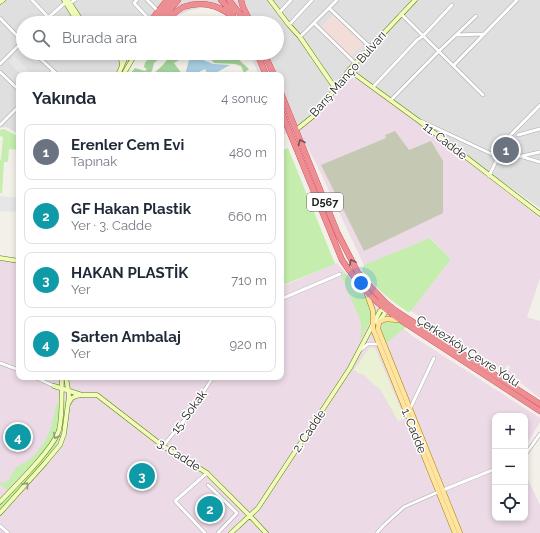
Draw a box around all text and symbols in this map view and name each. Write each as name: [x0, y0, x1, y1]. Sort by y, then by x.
search box: [16, 16, 284, 60]
icon: search: [30, 27, 52, 49]
street label: Barış Manço Bulvarı: [307, 28, 389, 120]
text: Burada ara: [62, 29, 137, 47]
text: Yakında: [32, 88, 96, 108]
text: 4 sonuç: [221, 91, 268, 106]
street label: 11. Cadde: [420, 119, 470, 163]
pin: 1: [493, 135, 519, 165]
text: Erenler Cem Evi: [71, 136, 184, 154]
one-way arrow: [298, 139, 306, 147]
text: 1: [43, 145, 49, 160]
text: 480 m: [229, 145, 267, 160]
text: Tapınak: [71, 154, 117, 169]
road number: D567: [307, 193, 343, 211]
text: GF Hakan Plastik: [71, 200, 191, 218]
text: 2: [42, 209, 50, 224]
text: 660 m: [228, 209, 267, 224]
text: Yer · 3. Cadde: [71, 218, 152, 233]
one-way arrow: [350, 259, 357, 266]
text: HAKAN PLASTİK: [71, 264, 188, 282]
text: 3: [42, 273, 50, 288]
text: 710 m: [231, 273, 267, 288]
your location: [351, 273, 371, 293]
text: Yer: [71, 282, 90, 297]
street label: Çerkezköy Çevre Yolu: [414, 312, 522, 390]
text: Sarten Ambalaj: [71, 328, 181, 346]
text: 4: [42, 337, 50, 352]
text: 920 m: [229, 337, 267, 352]
text: Yer: [71, 346, 90, 361]
street label: 15. Sokak: [168, 387, 210, 437]
street label: 1. Cadde: [399, 406, 429, 456]
street label: 2. Cadde: [290, 407, 328, 455]
map controls: [492, 413, 528, 521]
button: +: [492, 413, 528, 449]
pin: 4: [5, 422, 31, 452]
one-way arrow: [53, 432, 61, 440]
street label: 3. Cadde: [155, 436, 203, 474]
button: −: [492, 449, 528, 485]
pin: 3: [129, 461, 155, 491]
one-way arrow: [22, 482, 29, 489]
button: locate: [492, 485, 528, 521]
pin: 2: [197, 494, 223, 524]

